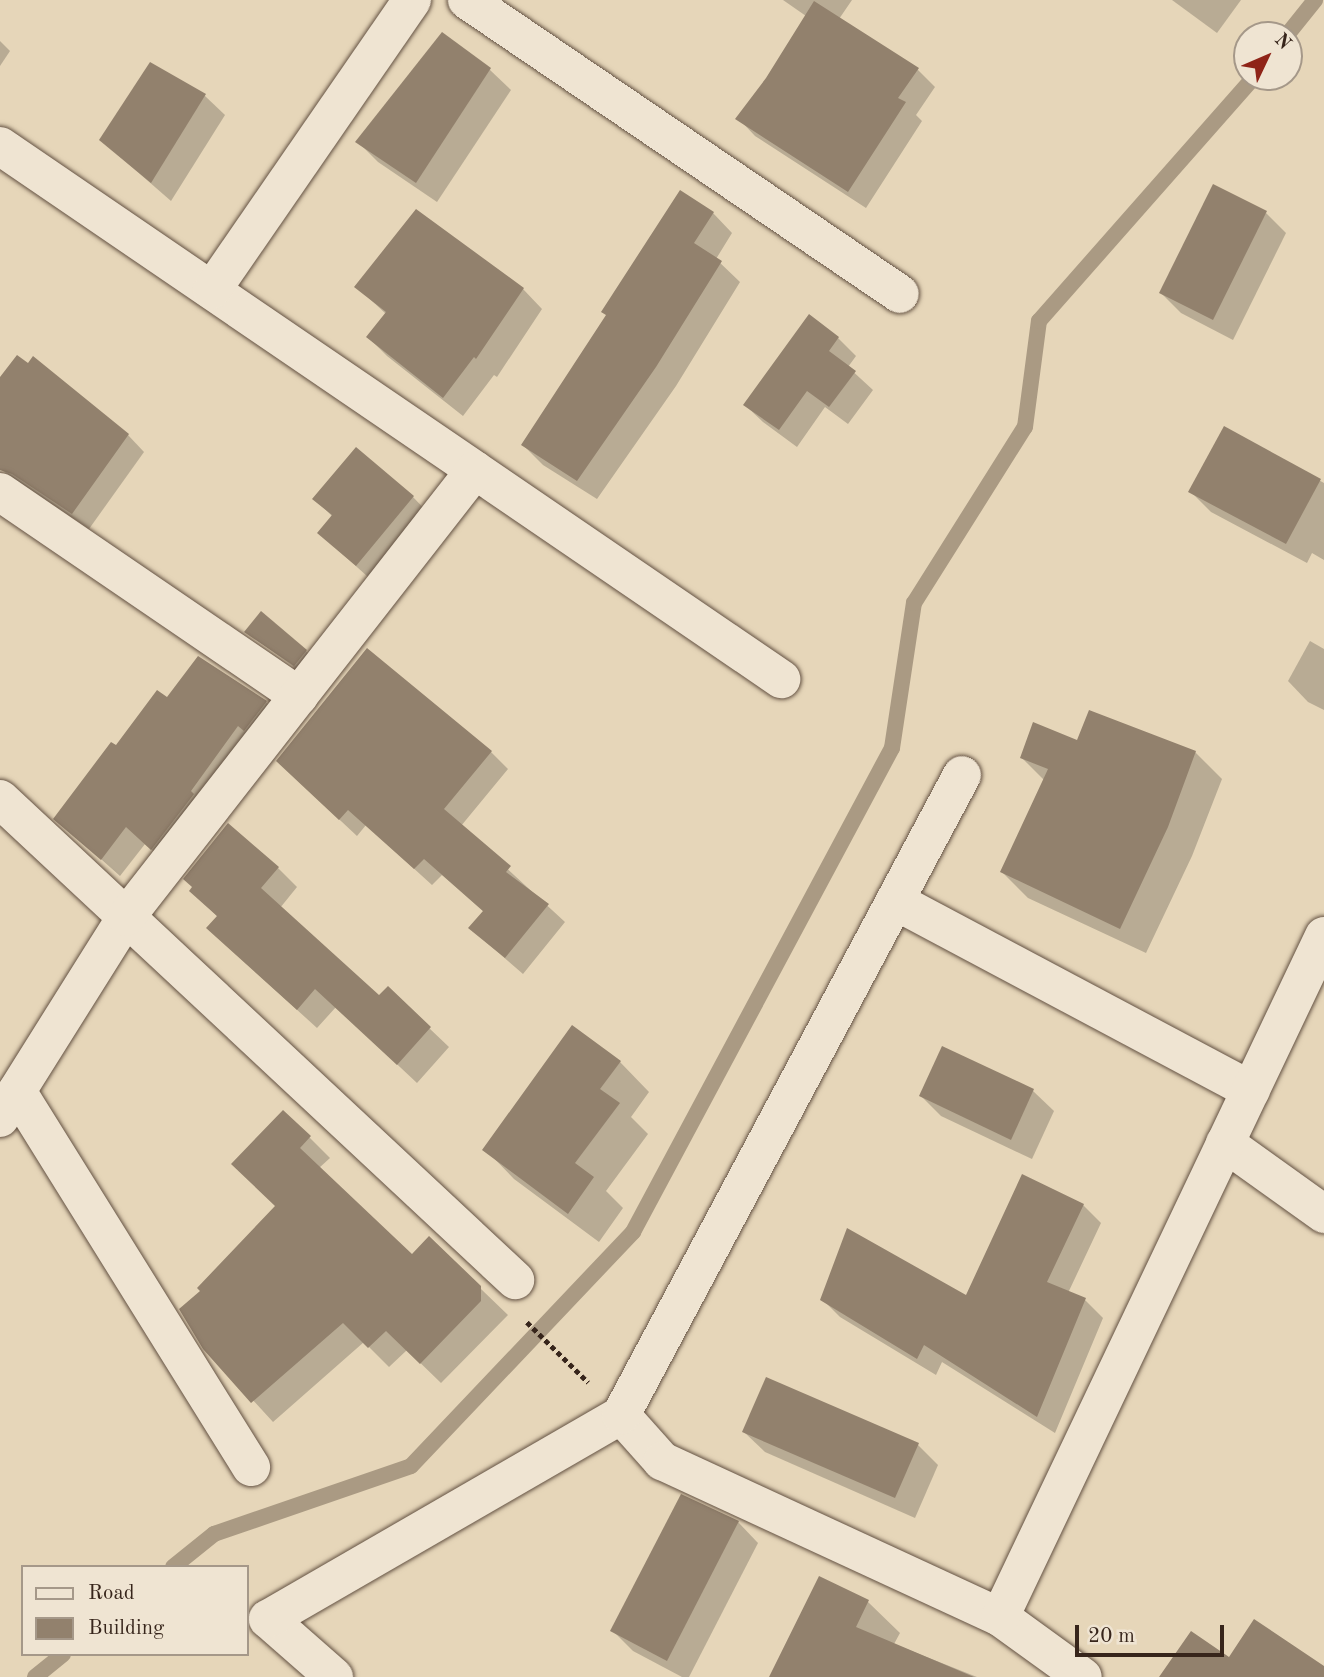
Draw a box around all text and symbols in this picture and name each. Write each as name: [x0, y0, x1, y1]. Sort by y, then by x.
north arrow: [1233, 21, 1303, 91]
text: N: [1270, 31, 1294, 54]
legend: [21, 1565, 248, 1656]
text: Road: [88, 1583, 135, 1604]
scale bar: [1079, 1610, 1228, 1654]
text: Building: [88, 1618, 164, 1639]
text: 20 m: [1088, 1626, 1135, 1647]

